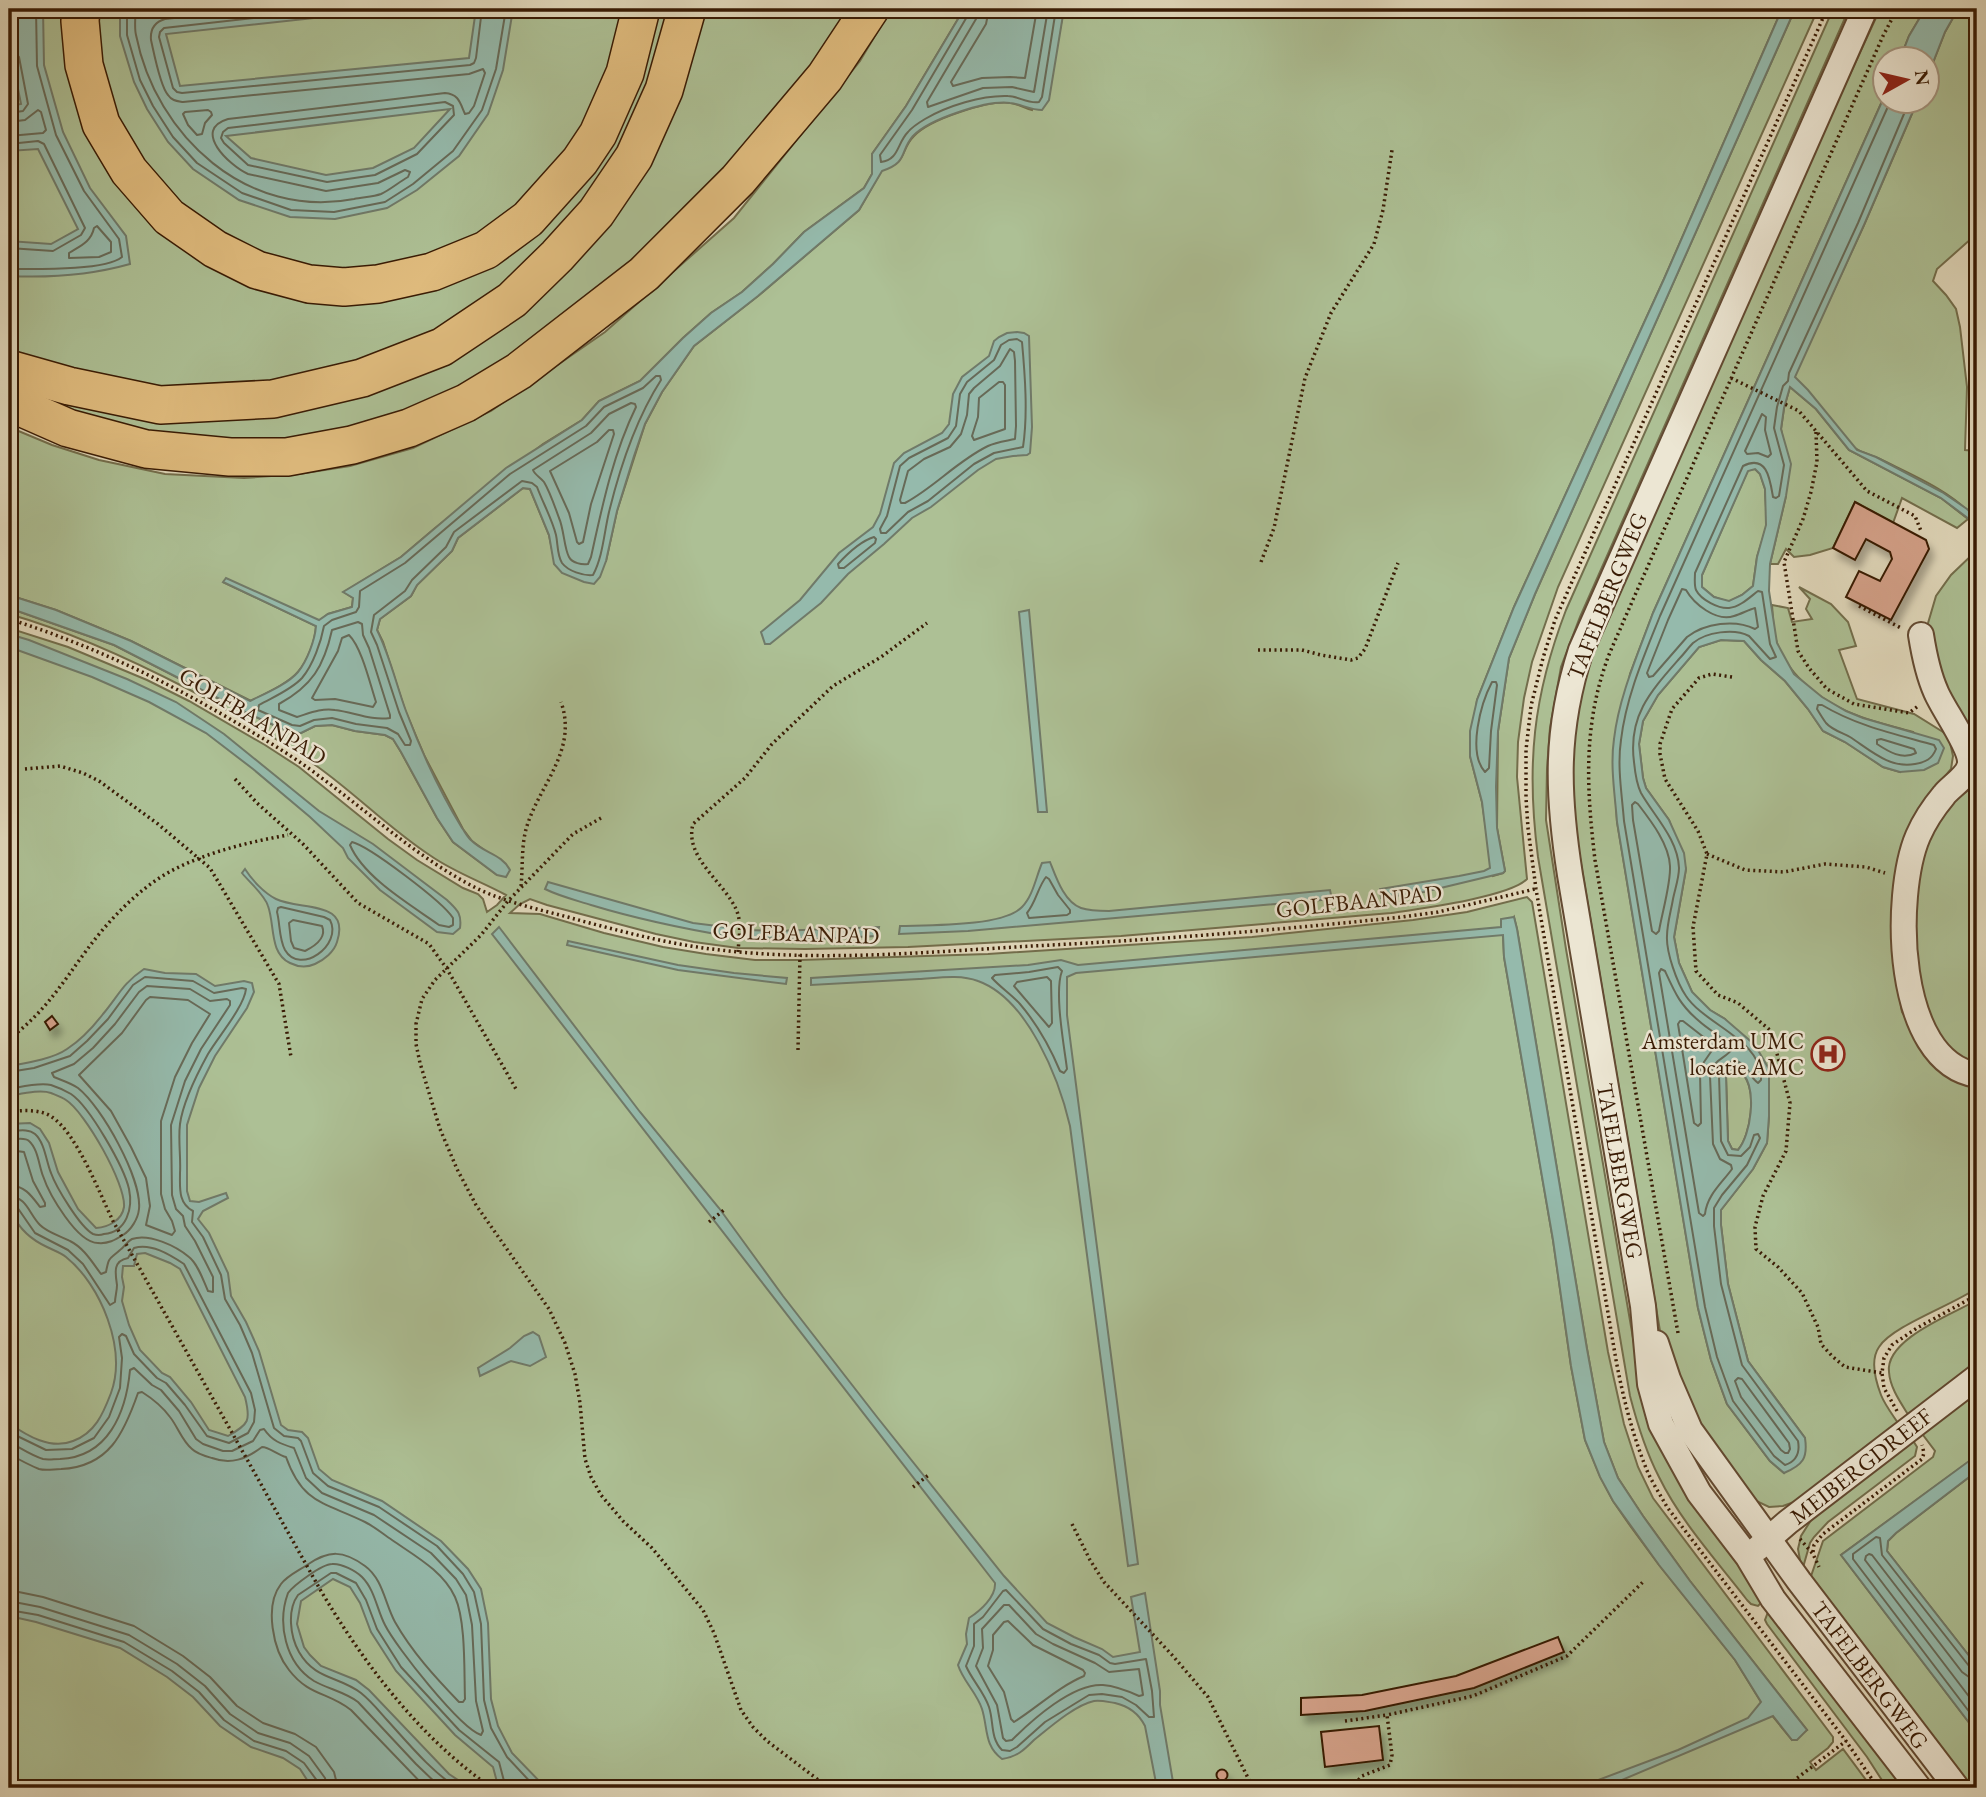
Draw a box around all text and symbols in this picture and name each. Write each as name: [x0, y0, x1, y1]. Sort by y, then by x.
north arrow: [1870, 46, 1940, 116]
text: N: [1909, 68, 1936, 88]
street label: TAFELBERGWEG: [1560, 508, 1654, 684]
street label: GOLFBAANPAD: [174, 660, 332, 772]
street label: GOLFBAANPAD: [1274, 877, 1444, 925]
street label: GOLFBAANPAD: [712, 915, 880, 951]
place label: Amsterdam UMC locatie AMC: [1641, 1026, 1804, 1082]
hospital icon: Amsterdam UMC locatie AMC: [1809, 1035, 1847, 1073]
street label: TAFELBERGWEG: [1590, 1081, 1650, 1261]
street label: MEIBERGDREEF: [1784, 1401, 1938, 1531]
street label: TAFELBERGWEG: [1804, 1595, 1936, 1755]

